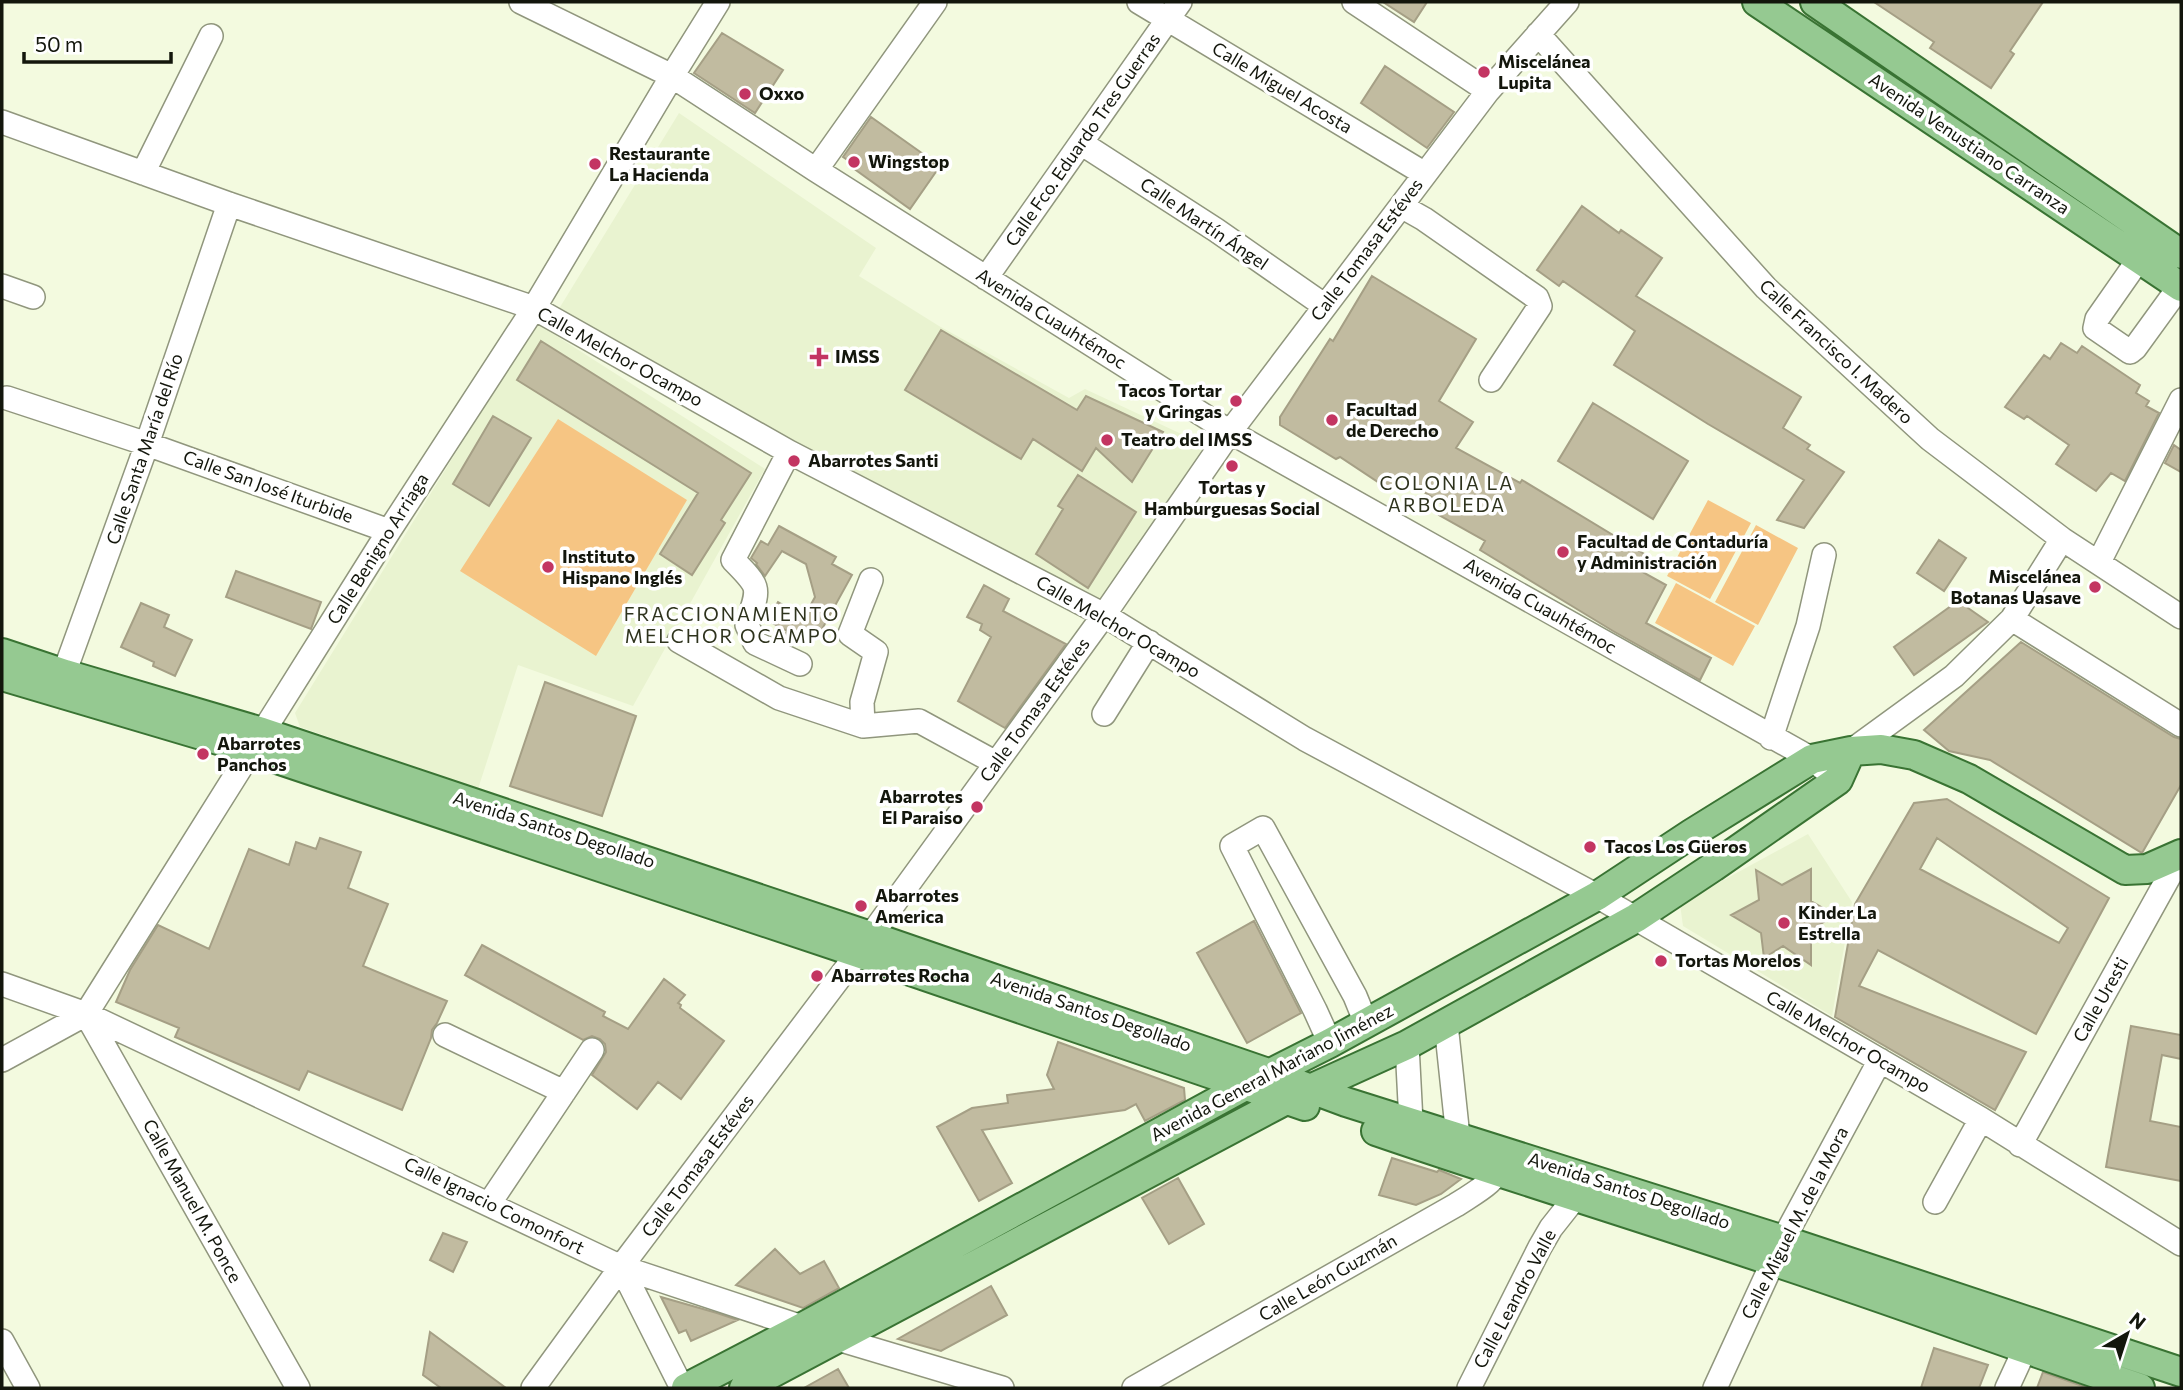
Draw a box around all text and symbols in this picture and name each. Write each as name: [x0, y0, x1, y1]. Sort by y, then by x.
scale bar: [24, 21, 172, 65]
street label: Calle Fco. Eduardo Tres Guerras: [1000, 29, 1164, 250]
text: 50 m: [35, 31, 83, 56]
street label: Calle Miguel Acosta: [1209, 37, 1357, 138]
place label: Miscelánea Lupita: [1498, 50, 1591, 93]
marker: Miscelánea Lupita: [1476, 64, 1492, 80]
street label: Avenida Venustiano Carranza: [1865, 68, 2074, 219]
place label: Oxxo: [759, 82, 804, 104]
marker: Oxxo: [737, 86, 753, 102]
place label: Restaurante La Hacienda: [609, 142, 710, 185]
place label: Wingstop: [868, 150, 950, 172]
marker: Wingstop: [846, 154, 862, 170]
marker: Restaurante La Hacienda: [587, 156, 603, 172]
street label: Calle Martín Ángel: [1136, 172, 1273, 274]
street label: Calle Tomasa Estéves: [1305, 174, 1427, 325]
street label: Avenida Cuauhtémoc: [973, 263, 1131, 373]
street label: Calle Francisco I. Madero: [1755, 274, 1918, 428]
street label: Calle Melchor Ocampo: [534, 301, 707, 411]
place label: IMSS: [835, 345, 880, 367]
marker: IMSS: [809, 347, 829, 367]
street label: Calle Santa María del Río: [101, 350, 187, 547]
place label: Tacos Tortar y Gringas: [1118, 379, 1223, 422]
marker: Tacos Tortar y Gringas: [1228, 393, 1244, 409]
place label: Facultad de Derecho: [1346, 398, 1439, 441]
marker: Facultad de Derecho: [1324, 412, 1340, 428]
place label: Teatro del IMSS: [1121, 428, 1252, 450]
marker: Teatro del IMSS: [1099, 432, 1115, 448]
street label: Calle San José Iturbide: [180, 445, 356, 527]
place label: Abarrotes Santi: [808, 449, 939, 471]
marker: Abarrotes Santi: [786, 453, 802, 469]
marker: Tortas y Hamburguesas Social: [1224, 458, 1240, 474]
street label: Calle Benigno Arriaga: [322, 469, 433, 628]
district label: COLONIA LA ARBOLEDA: [1380, 471, 1514, 516]
place label: Tortas y Hamburguesas Social: [1144, 476, 1320, 519]
place label: Facultad de Contaduría y Administración: [1577, 530, 1768, 573]
marker: Facultad de Contaduría y Administración: [1555, 544, 1571, 560]
place label: Instituto Hispano Inglés: [562, 545, 682, 588]
street label: Avenida Cuauhtémoc: [1460, 552, 1621, 658]
marker: Instituto Hispano Inglés: [540, 559, 556, 575]
place label: Miscelánea Botanas Uasave: [1950, 565, 2081, 608]
street label: Calle Melchor Ocampo: [1033, 570, 1204, 682]
marker: Miscelánea Botanas Uasave: [2087, 579, 2103, 595]
district label: FRACCIONAMIENTO MELCHOR OCAMPO: [624, 602, 840, 647]
street label: Calle Tomasa Estéves: [975, 633, 1094, 786]
place label: Abarrotes Panchos: [217, 732, 301, 775]
marker: Abarrotes Panchos: [195, 746, 211, 762]
place label: Abarrotes El Paraiso: [879, 785, 963, 828]
street label: Avenida Santos Degollado: [451, 786, 658, 872]
marker: Abarrotes El Paraiso: [969, 799, 985, 815]
place label: Tacos Los Güeros: [1604, 835, 1747, 857]
marker: Tacos Los Güeros: [1582, 839, 1598, 855]
place label: Abarrotes America: [875, 884, 959, 927]
marker: Abarrotes America: [853, 898, 869, 914]
place label: Kinder La Estrella: [1798, 901, 1877, 944]
marker: Kinder La Estrella: [1776, 915, 1792, 931]
place label: Tortas Morelos: [1675, 949, 1801, 971]
marker: Tortas Morelos: [1653, 953, 1669, 969]
street label: Calle Uresti: [2068, 953, 2132, 1046]
place label: Abarrotes Rocha: [831, 964, 969, 986]
street label: Avenida Santos Degollado: [988, 966, 1195, 1056]
marker: Abarrotes Rocha: [809, 968, 825, 984]
street label: Calle Melchor Ocampo: [1763, 985, 1934, 1097]
street label: Avenida General Mariano Jiménez: [1147, 999, 1397, 1146]
street label: Calle Tomasa Estéves: [636, 1090, 758, 1241]
street label: Calle Manuel M. Ponce: [139, 1115, 247, 1286]
street label: Calle Miguel M. de la Mora: [1736, 1123, 1852, 1322]
street label: Avenida Santos Degollado: [1526, 1147, 1733, 1233]
street label: Calle Ignacio Comonfort: [401, 1152, 588, 1258]
street label: Calle Leandro Valle: [1468, 1225, 1560, 1372]
street label: Calle León Guzmán: [1255, 1229, 1400, 1326]
north arrow: [2092, 1299, 2162, 1369]
text: N: [2125, 1307, 2151, 1334]

